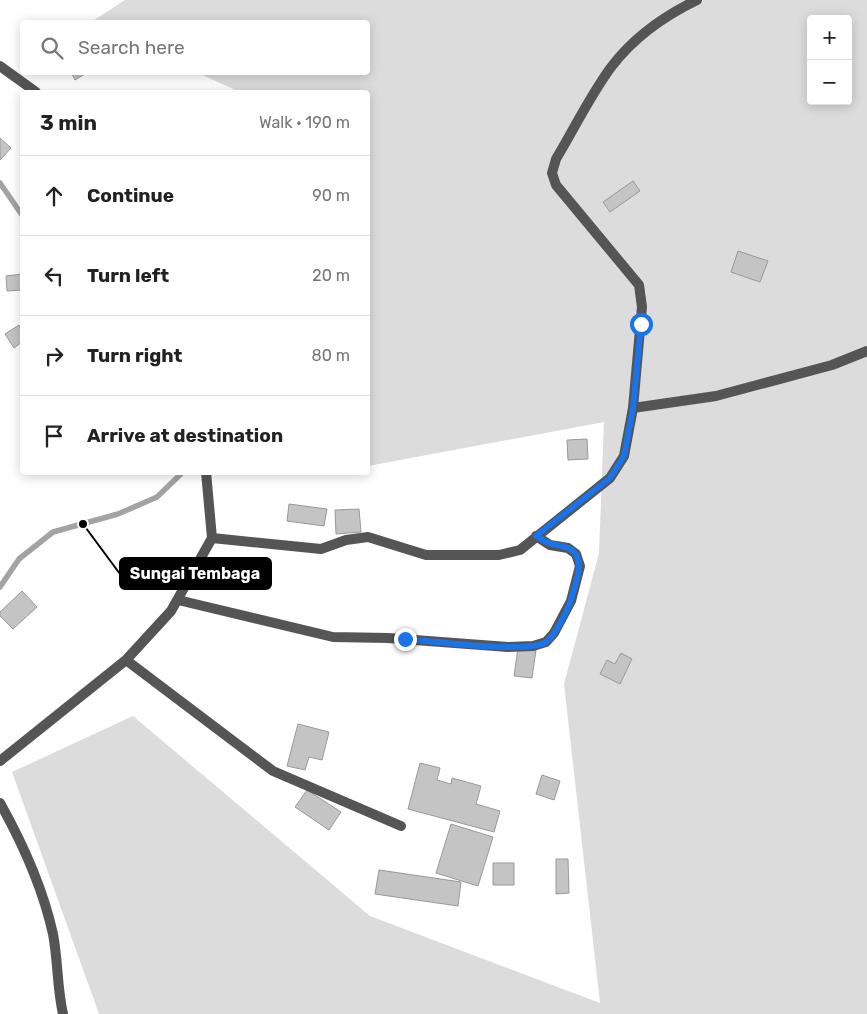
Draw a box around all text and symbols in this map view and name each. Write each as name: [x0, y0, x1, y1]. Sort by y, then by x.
map controls: [807, 15, 852, 105]
button: +: [807, 15, 852, 60]
search box: [20, 20, 370, 75]
icon: search: [38, 34, 66, 62]
text: Search here: [78, 36, 185, 59]
button: −: [807, 60, 852, 105]
text: 3 min: [40, 110, 97, 135]
text: Walk · 190 m: [259, 113, 350, 132]
icon: ahead: [40, 182, 68, 210]
text: Continue: [87, 184, 174, 207]
text: 90 m: [312, 186, 350, 205]
icon: left: [40, 262, 68, 290]
text: Turn left: [87, 264, 169, 287]
text: 20 m: [312, 266, 350, 285]
route start: [630, 313, 653, 336]
icon: right: [40, 342, 68, 370]
text: Turn right: [87, 344, 182, 367]
text: 80 m: [312, 346, 350, 365]
icon: arrive: [40, 422, 68, 450]
text: Arrive at destination: [87, 424, 283, 447]
callout: Sungai Tembaga: [120, 558, 271, 589]
text: Sungai Tembaga: [130, 564, 260, 583]
route end: [394, 628, 417, 651]

